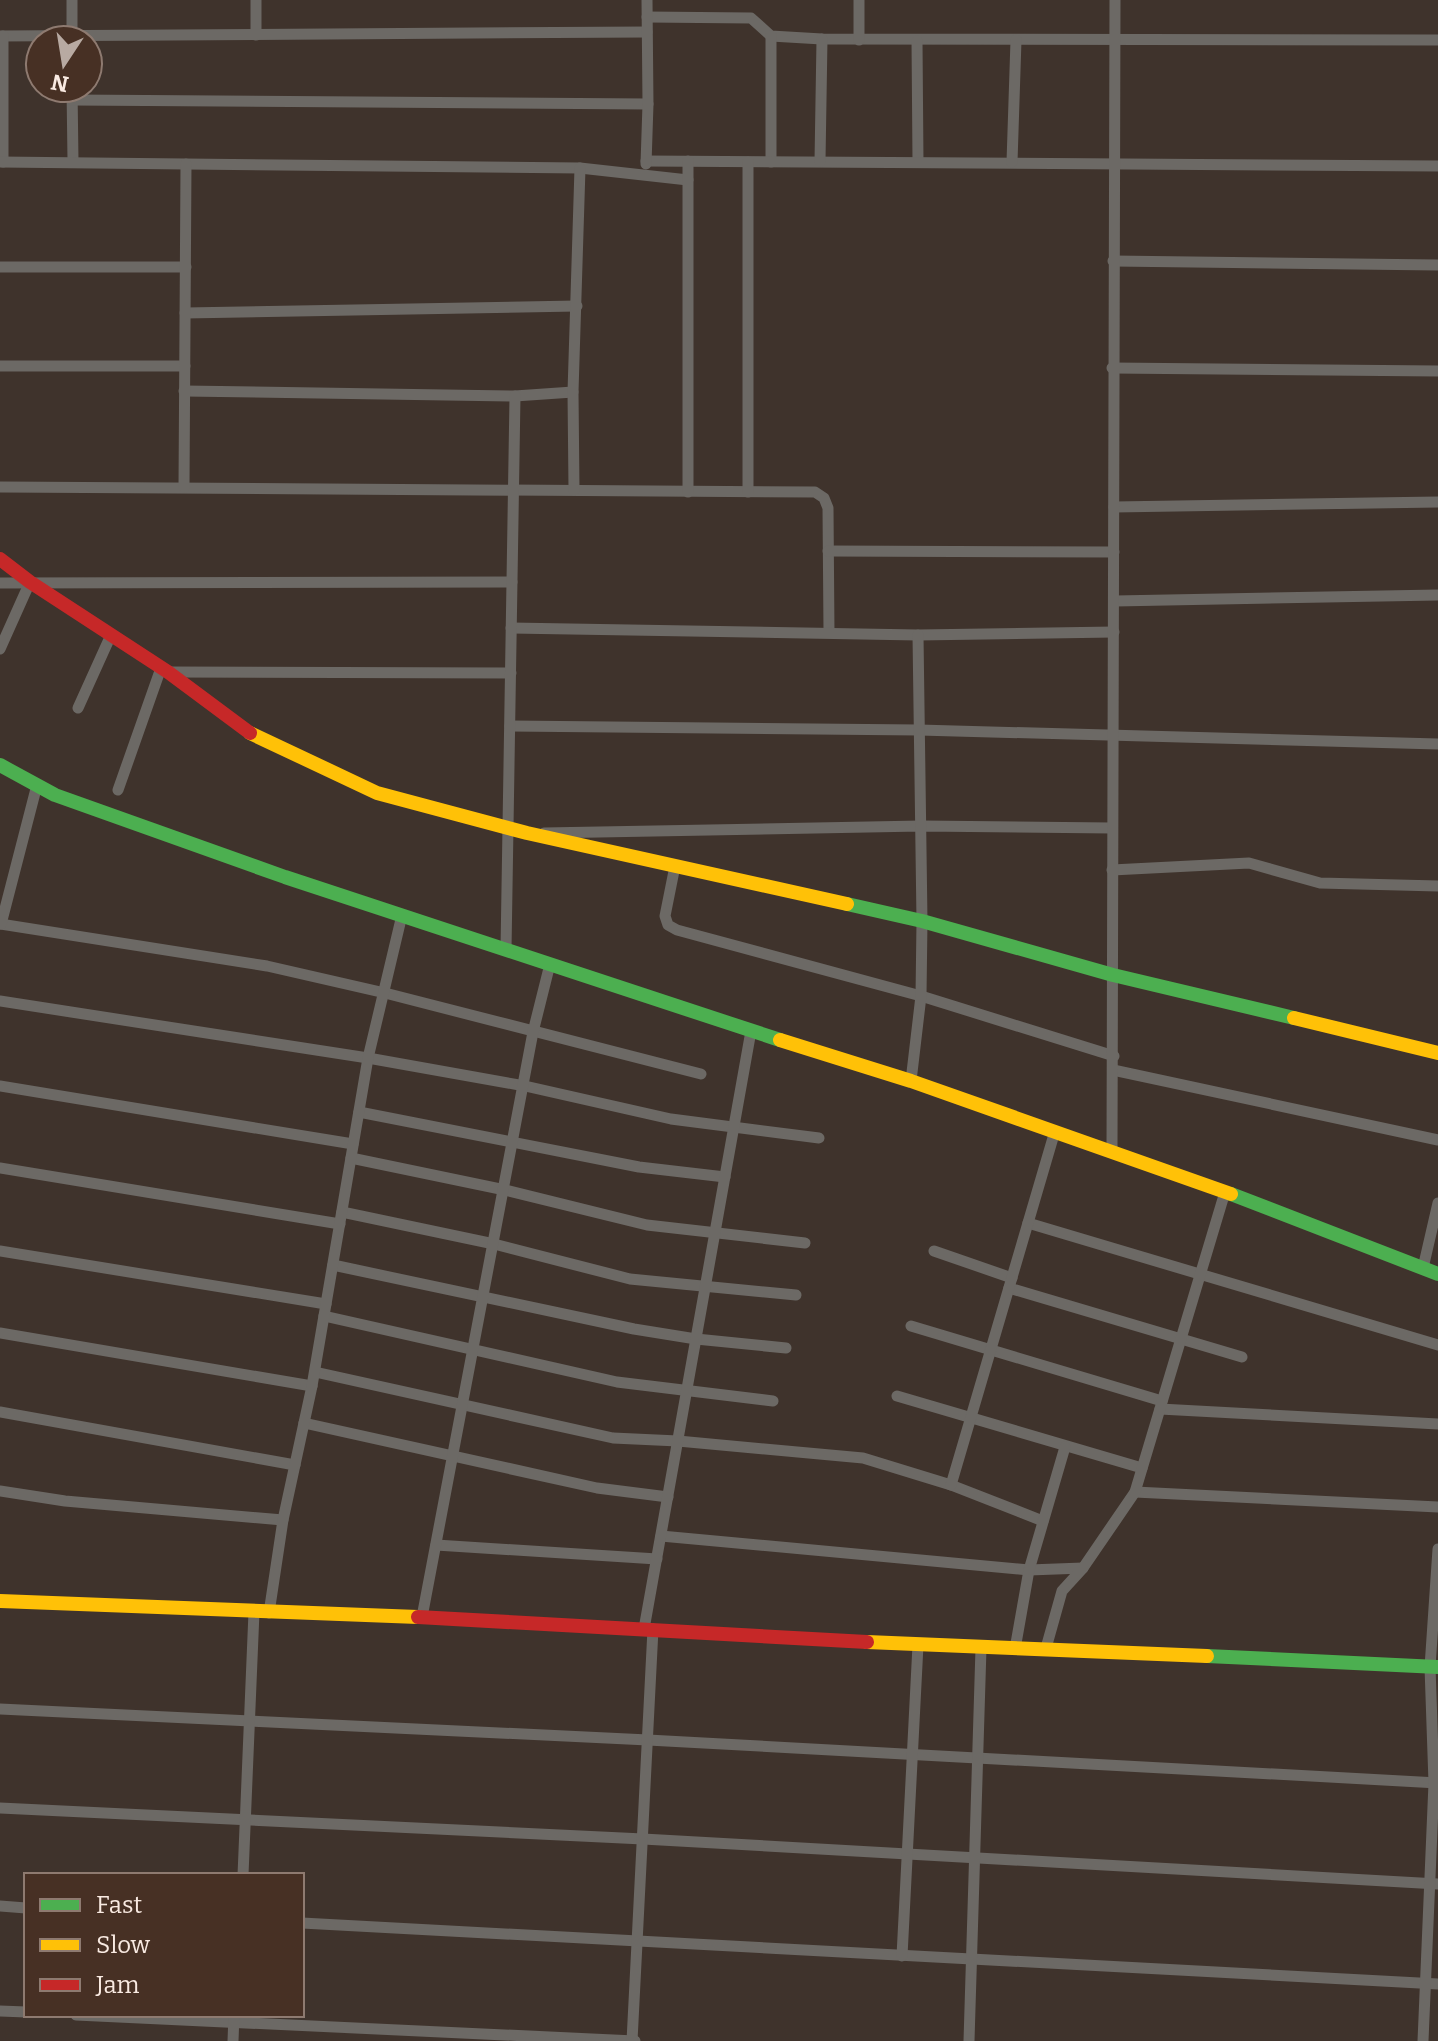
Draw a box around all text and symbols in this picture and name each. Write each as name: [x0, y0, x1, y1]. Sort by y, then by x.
north arrow: [24, 24, 104, 104]
text: N: [49, 68, 71, 98]
legend: [24, 1873, 304, 2017]
text: Fast: [96, 1891, 142, 1919]
text: Slow: [96, 1931, 151, 1959]
text: Jam: [95, 1971, 140, 1999]

